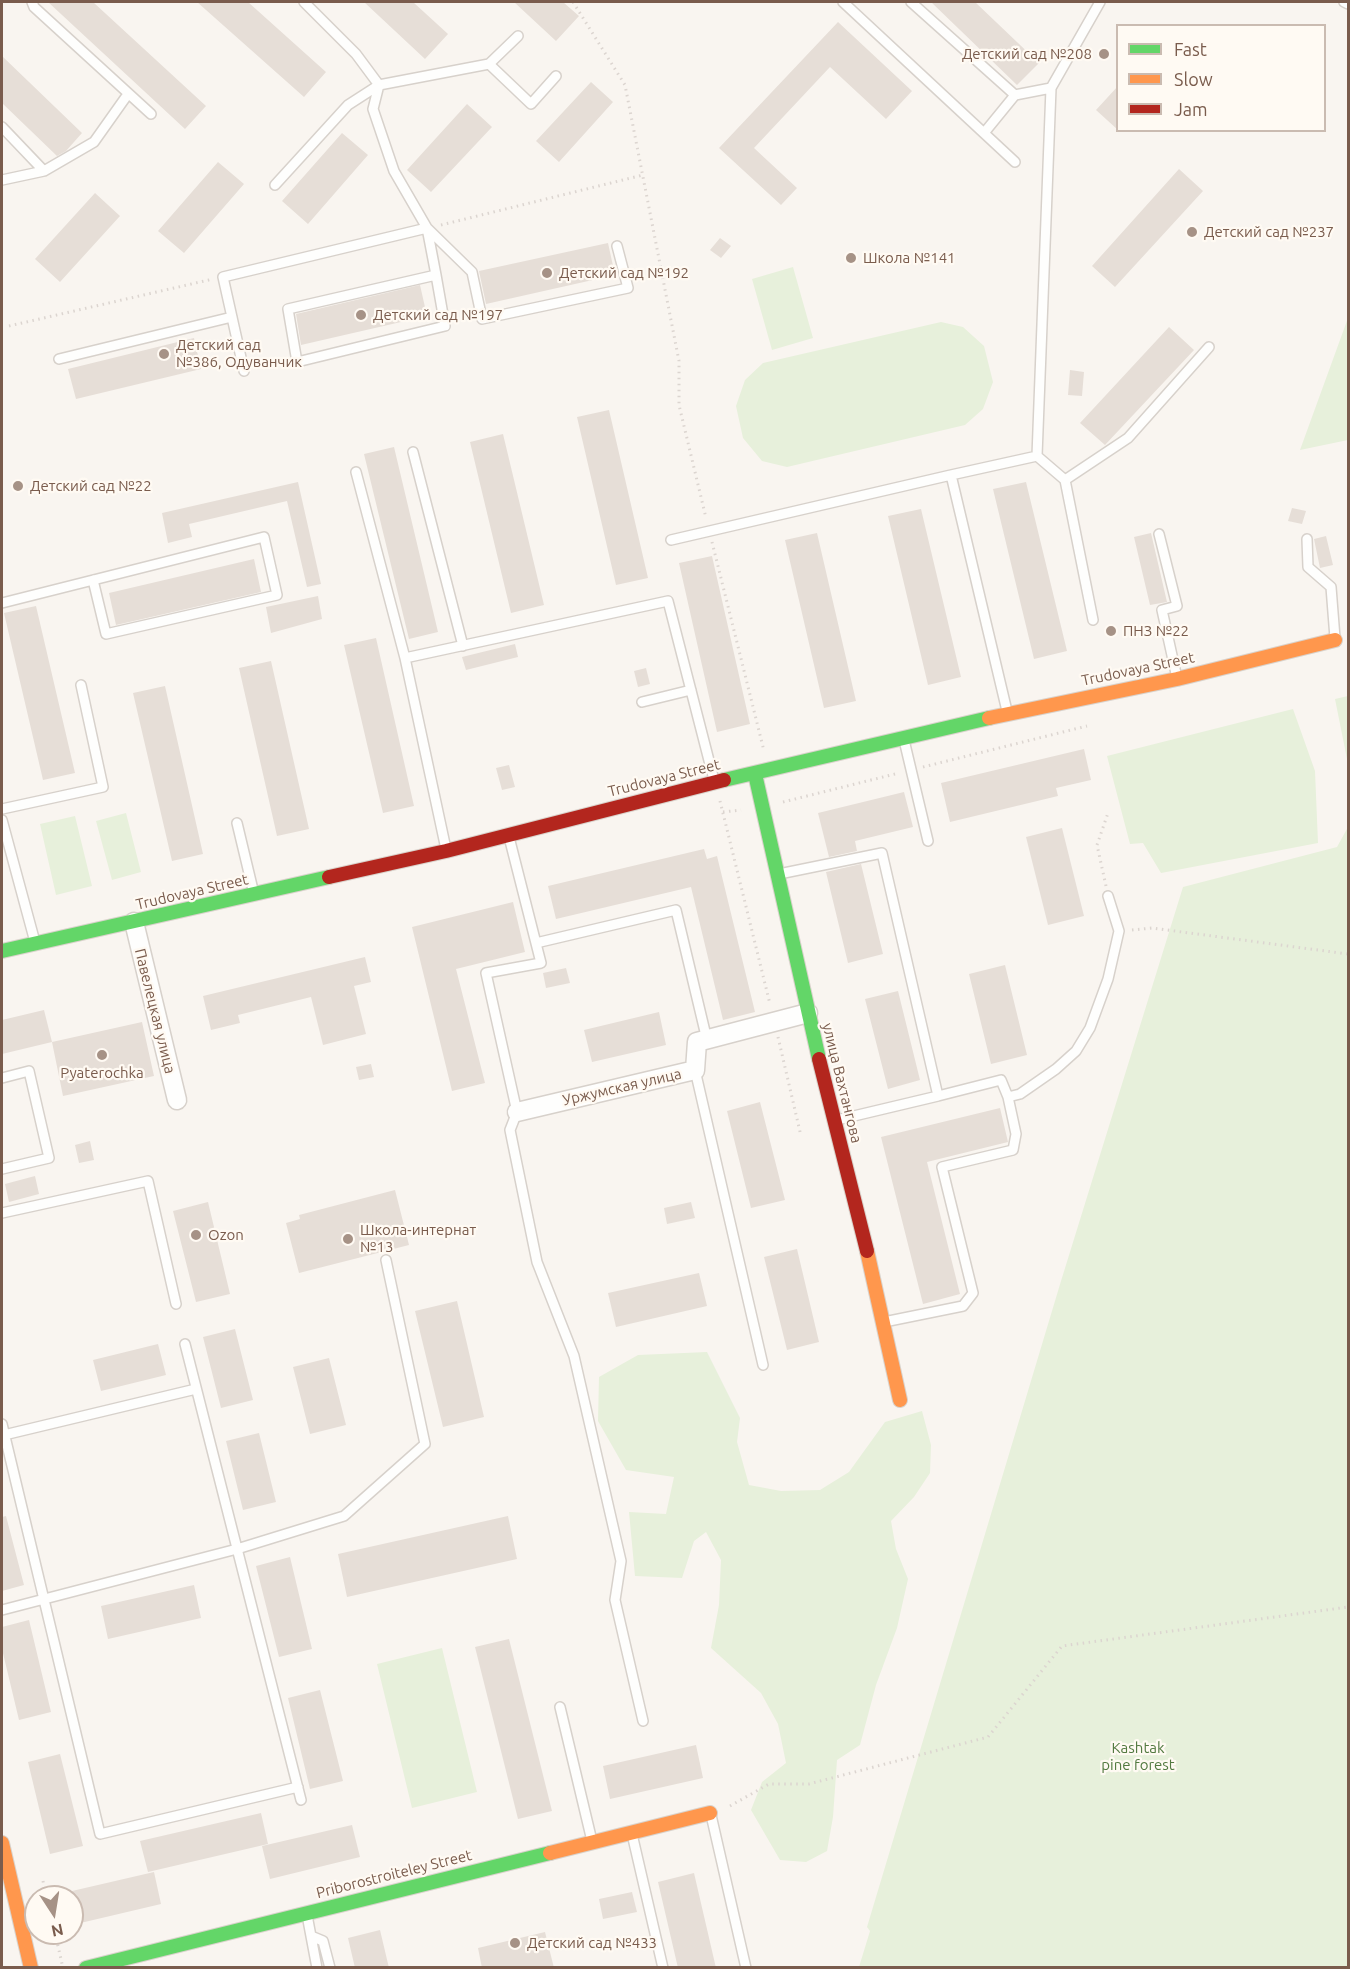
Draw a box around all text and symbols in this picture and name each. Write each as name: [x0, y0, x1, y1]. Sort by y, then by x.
legend: [1116, 24, 1326, 132]
text: Fast: [1174, 39, 1207, 59]
place label: Детский сад №208: [962, 45, 1092, 63]
marker: Детский сад №208: [1097, 47, 1111, 61]
text: Slow: [1174, 69, 1213, 89]
text: Jam: [1174, 99, 1208, 119]
place label: Детский сад №237: [1204, 223, 1334, 241]
marker: Детский сад №237: [1185, 225, 1199, 239]
place label: Школа №141: [863, 249, 956, 267]
marker: Школа №141: [844, 251, 858, 265]
place label: Детский сад №192: [559, 264, 689, 282]
marker: Детский сад №192: [540, 266, 554, 280]
place label: Детский сад №197: [373, 306, 503, 324]
marker: Детский сад №197: [354, 308, 368, 322]
place label: Детский сад №386, Одуванчик: [176, 336, 302, 371]
marker: Детский сад №386, Одуванчик: [157, 347, 171, 361]
place label: Детский сад №22: [30, 477, 152, 495]
marker: Детский сад №22: [11, 479, 25, 493]
place label: ПНЗ №22: [1123, 622, 1189, 640]
marker: ПНЗ №22: [1104, 624, 1118, 638]
street label: Trudovaya Street: [1080, 648, 1196, 690]
street label: Trudovaya Street: [606, 755, 722, 801]
street label: Trudovaya Street: [134, 870, 250, 914]
street label: Павелецкая улица: [131, 947, 179, 1075]
street label: улица Вахтангова: [818, 1021, 866, 1145]
marker: Pyaterochka: [95, 1048, 109, 1062]
place label: Pyaterochka: [60, 1064, 144, 1082]
street label: Уржумская улица: [561, 1065, 683, 1109]
place label: Школа-интернат №13: [360, 1221, 476, 1256]
place label: Ozon: [208, 1226, 244, 1244]
marker: Ozon: [189, 1228, 203, 1242]
marker: Школа-интернат №13: [341, 1232, 355, 1246]
park label: Kashtak pine forest: [1101, 1739, 1175, 1774]
street label: Priborostroiteley Street: [314, 1846, 474, 1902]
north arrow: [24, 1885, 84, 1945]
text: N: [50, 1921, 65, 1941]
place label: Детский сад №433: [527, 1934, 657, 1952]
marker: Детский сад №433: [508, 1936, 522, 1950]

